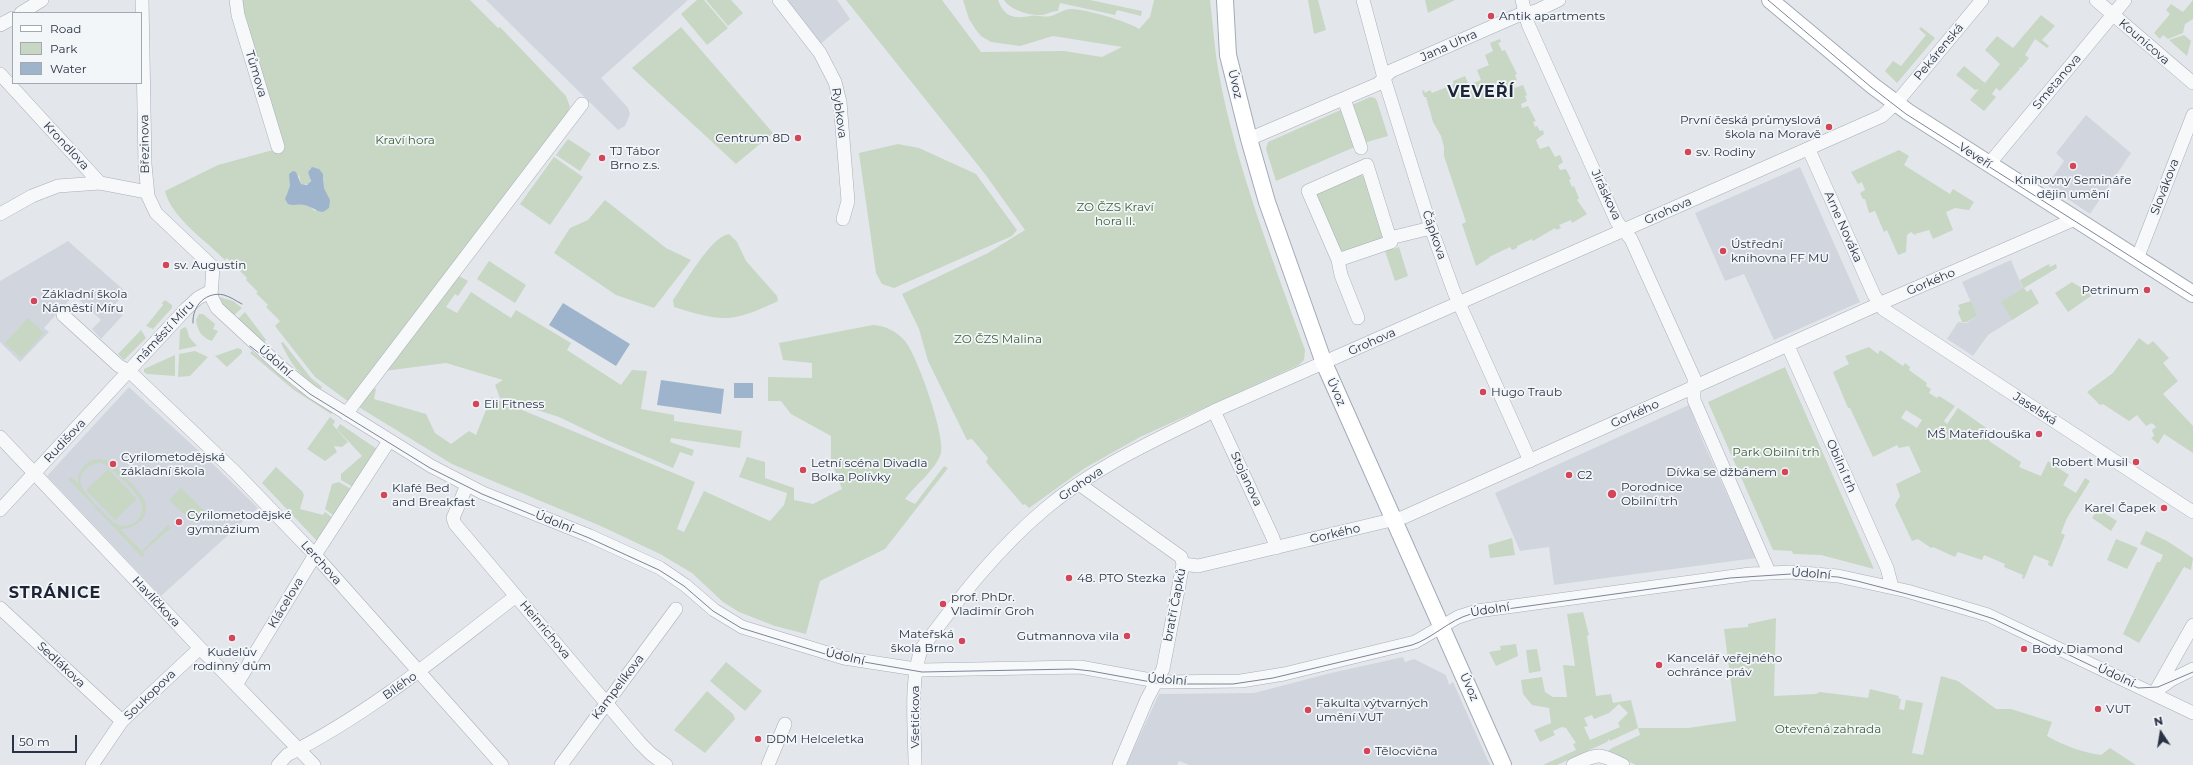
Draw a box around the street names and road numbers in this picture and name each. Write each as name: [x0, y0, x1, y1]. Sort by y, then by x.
street label: Kounicova: [2116, 16, 2172, 68]
street label: Pekárenská: [1911, 21, 1967, 83]
street label: Jana Uhra: [1418, 27, 1480, 65]
street label: Tůmova: [242, 49, 270, 99]
street label: Smetanova: [2030, 51, 2084, 113]
street label: Úvoz: [1225, 68, 1245, 100]
street label: Rybkova: [828, 87, 850, 139]
street label: Březinova: [137, 114, 153, 174]
street label: Krondlova: [40, 119, 92, 173]
street label: Veveří: [1956, 140, 1994, 172]
street label: Slovákova: [2148, 157, 2182, 217]
street label: Jiráskova: [1588, 167, 1624, 223]
street label: Arne Nováka: [1821, 189, 1865, 265]
street label: Grohova: [1642, 194, 1694, 228]
street label: Čápkova: [1419, 208, 1449, 262]
street label: Gorkého: [1905, 265, 1957, 299]
street label: náměstí Míru: [133, 298, 197, 366]
street label: Grohova: [1346, 325, 1398, 359]
street label: Údolní: [255, 342, 295, 380]
street label: Úvoz: [1323, 376, 1349, 408]
street label: Jaselská: [2010, 390, 2060, 428]
street label: Gorkého: [1609, 397, 1661, 431]
street label: Rudišova: [41, 416, 89, 466]
street label: Obilní trh: [1823, 437, 1859, 495]
street label: Stojanova: [1227, 449, 1265, 509]
street label: Grohova: [1056, 464, 1106, 504]
street label: Údolní: [533, 508, 575, 536]
street label: Gorkého: [1308, 521, 1362, 547]
street label: Lerchova: [297, 538, 345, 588]
street label: Údolní: [1791, 565, 1831, 583]
street label: bratří Čapků: [1161, 567, 1189, 643]
street label: Havlíčkova: [129, 574, 183, 630]
street label: Klácelova: [265, 575, 307, 631]
street label: Heinrichova: [516, 598, 574, 662]
street label: Údolní: [1469, 600, 1511, 620]
street label: Sedlákova: [34, 639, 88, 691]
street label: Údolní: [824, 646, 866, 668]
street label: Kampelíkova: [589, 652, 647, 722]
street label: Údolní: [2095, 661, 2137, 691]
street label: Soukopova: [121, 667, 179, 723]
street label: Bílého: [380, 669, 420, 703]
street label: Údolní: [1147, 671, 1187, 689]
street label: Úvoz: [1456, 671, 1482, 703]
street label: Všetičkova: [908, 685, 922, 749]

